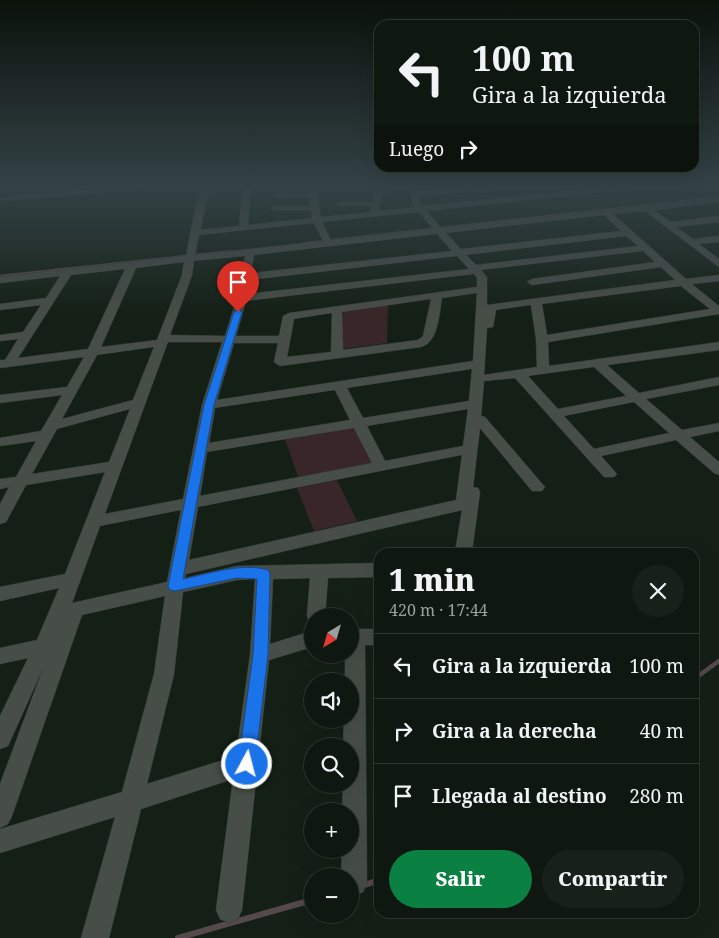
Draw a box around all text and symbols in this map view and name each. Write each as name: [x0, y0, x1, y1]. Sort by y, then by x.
text: 100 m: [472, 34, 575, 81]
icon: left: [389, 40, 454, 105]
text: Gira a la izquierda: [472, 79, 667, 109]
icon: right: [454, 135, 482, 163]
text: Luego: [389, 136, 444, 162]
pin: [217, 261, 259, 312]
icon: arrive: [224, 268, 252, 296]
text: 1 min: [389, 559, 475, 600]
button: close: [632, 565, 684, 617]
text: 420 m · 17:44: [389, 599, 488, 621]
north arrow: [304, 608, 359, 662]
map controls: [304, 608, 359, 923]
icon: left: [389, 652, 417, 680]
text: Gira a la izquierda: [432, 653, 612, 679]
text: 100 m: [629, 653, 684, 679]
button: sound: [304, 673, 359, 728]
icon: right: [389, 717, 417, 745]
text: Gira a la derecha: [432, 718, 597, 744]
text: 40 m: [640, 718, 684, 744]
position arrow: [220, 737, 272, 789]
button: search: [304, 738, 359, 793]
icon: arrive: [389, 782, 417, 810]
text: Llegada al destino: [432, 783, 607, 809]
text: 280 m: [629, 783, 684, 809]
button: +: [304, 803, 359, 858]
button: Salir: [389, 850, 532, 908]
button: Compartir: [542, 850, 684, 908]
button: −: [304, 868, 359, 923]

